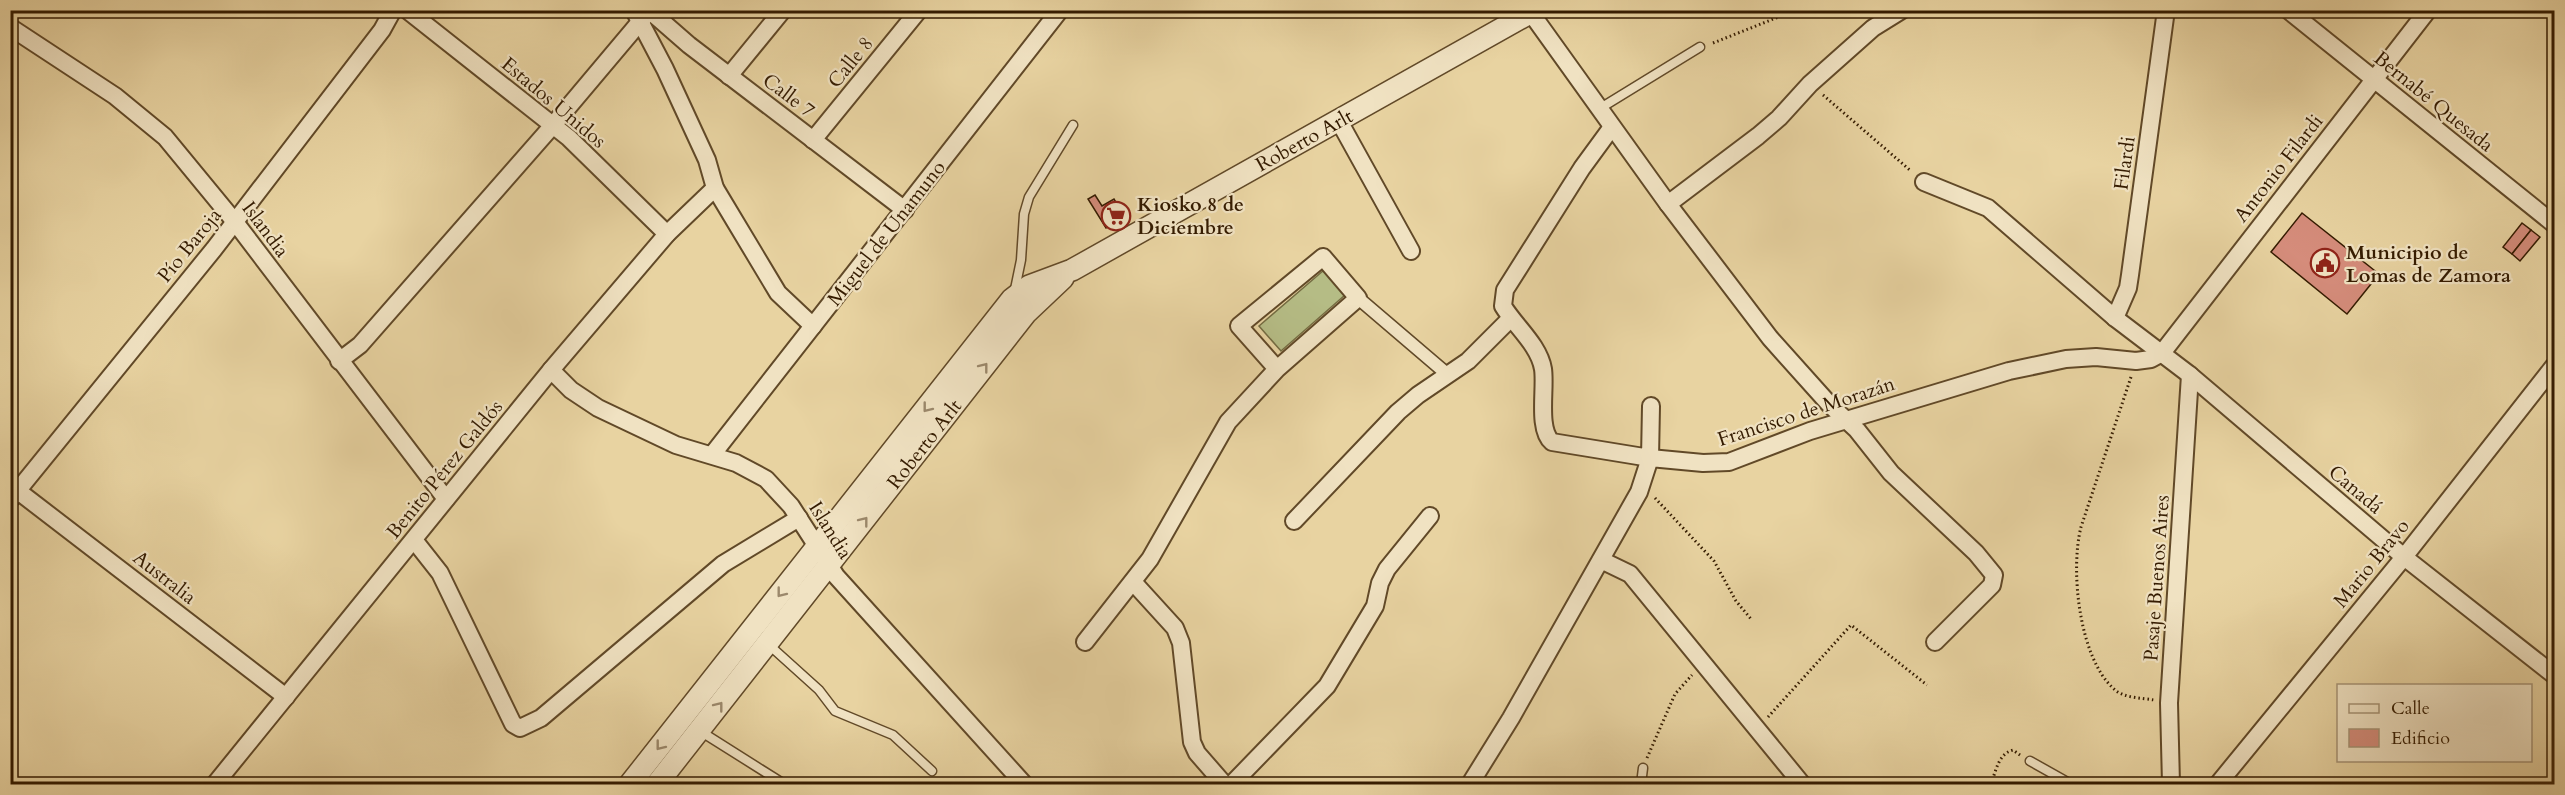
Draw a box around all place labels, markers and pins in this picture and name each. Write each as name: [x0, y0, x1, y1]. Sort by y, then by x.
place label: Kiosko 8 de Diciembre: [1137, 191, 1244, 241]
supermarket icon: Kiosko 8 de Diciembre: [1100, 200, 1132, 232]
place label: Municipio de Lomas de Zamora: [2346, 239, 2511, 289]
public building icon: Municipio de Lomas de Zamora: [2309, 247, 2341, 279]

